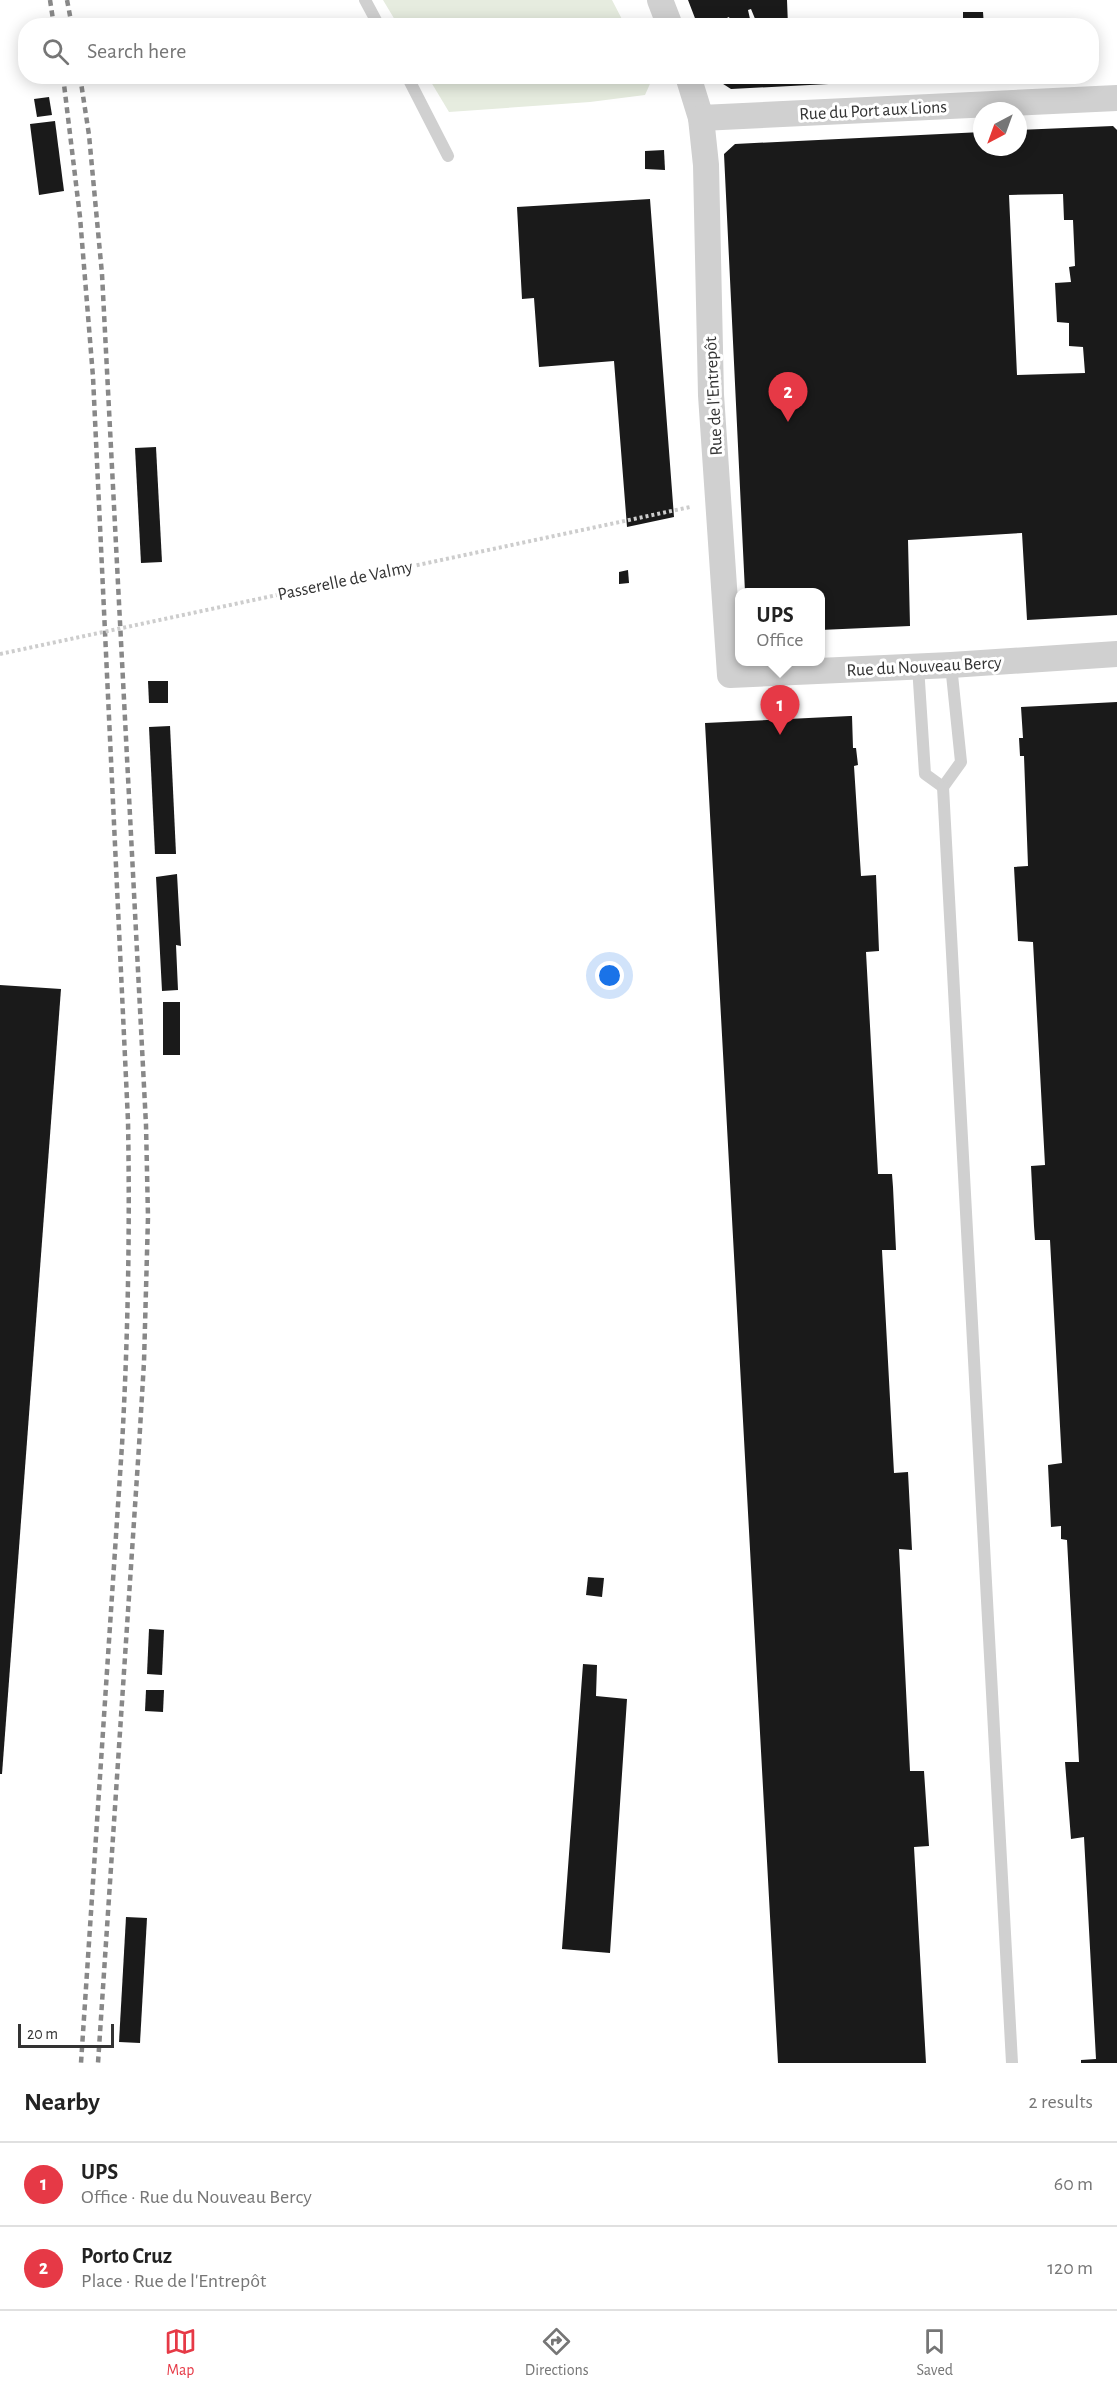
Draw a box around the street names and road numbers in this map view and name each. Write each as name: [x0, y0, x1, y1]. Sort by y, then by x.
street label: Rue du Port aux Lions: [799, 98, 947, 124]
street label: Rue de l'Entrepôt: [702, 336, 726, 456]
street label: Passerelle de Valmy: [276, 558, 415, 604]
street label: Rue du Nouveau Bercy: [846, 654, 1003, 680]

